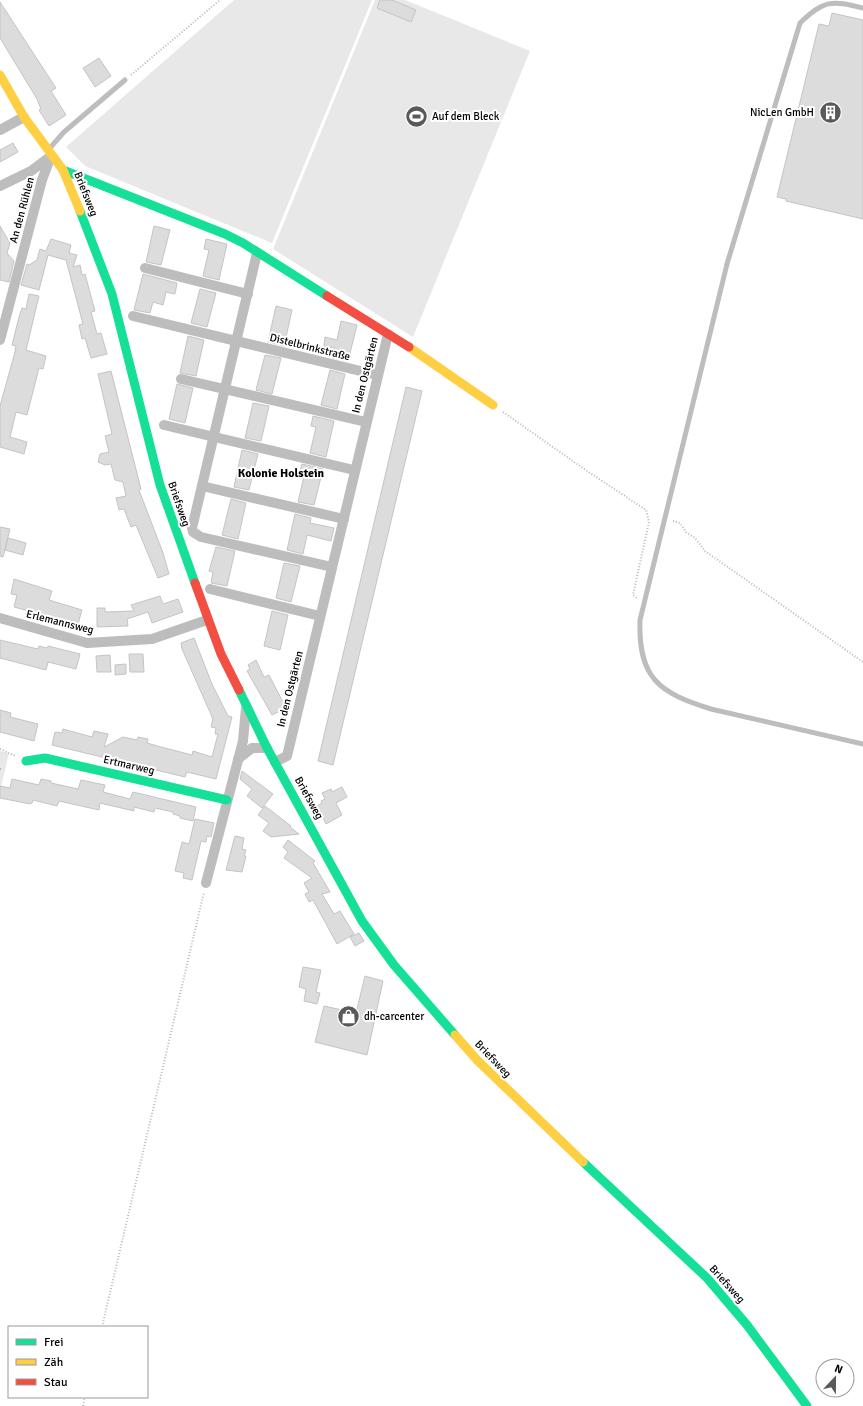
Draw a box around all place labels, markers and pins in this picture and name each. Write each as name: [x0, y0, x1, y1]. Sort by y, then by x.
building icon: NicLen GmbH: [817, 99, 843, 125]
sports icon: Auf dem Bleck: [403, 103, 429, 129]
place label: NicLen GmbH: [750, 106, 814, 119]
place label: Auf dem Bleck: [432, 110, 500, 123]
shop icon: dh-carcenter: [335, 1003, 361, 1029]
place label: dh-carcenter: [364, 1010, 424, 1023]

